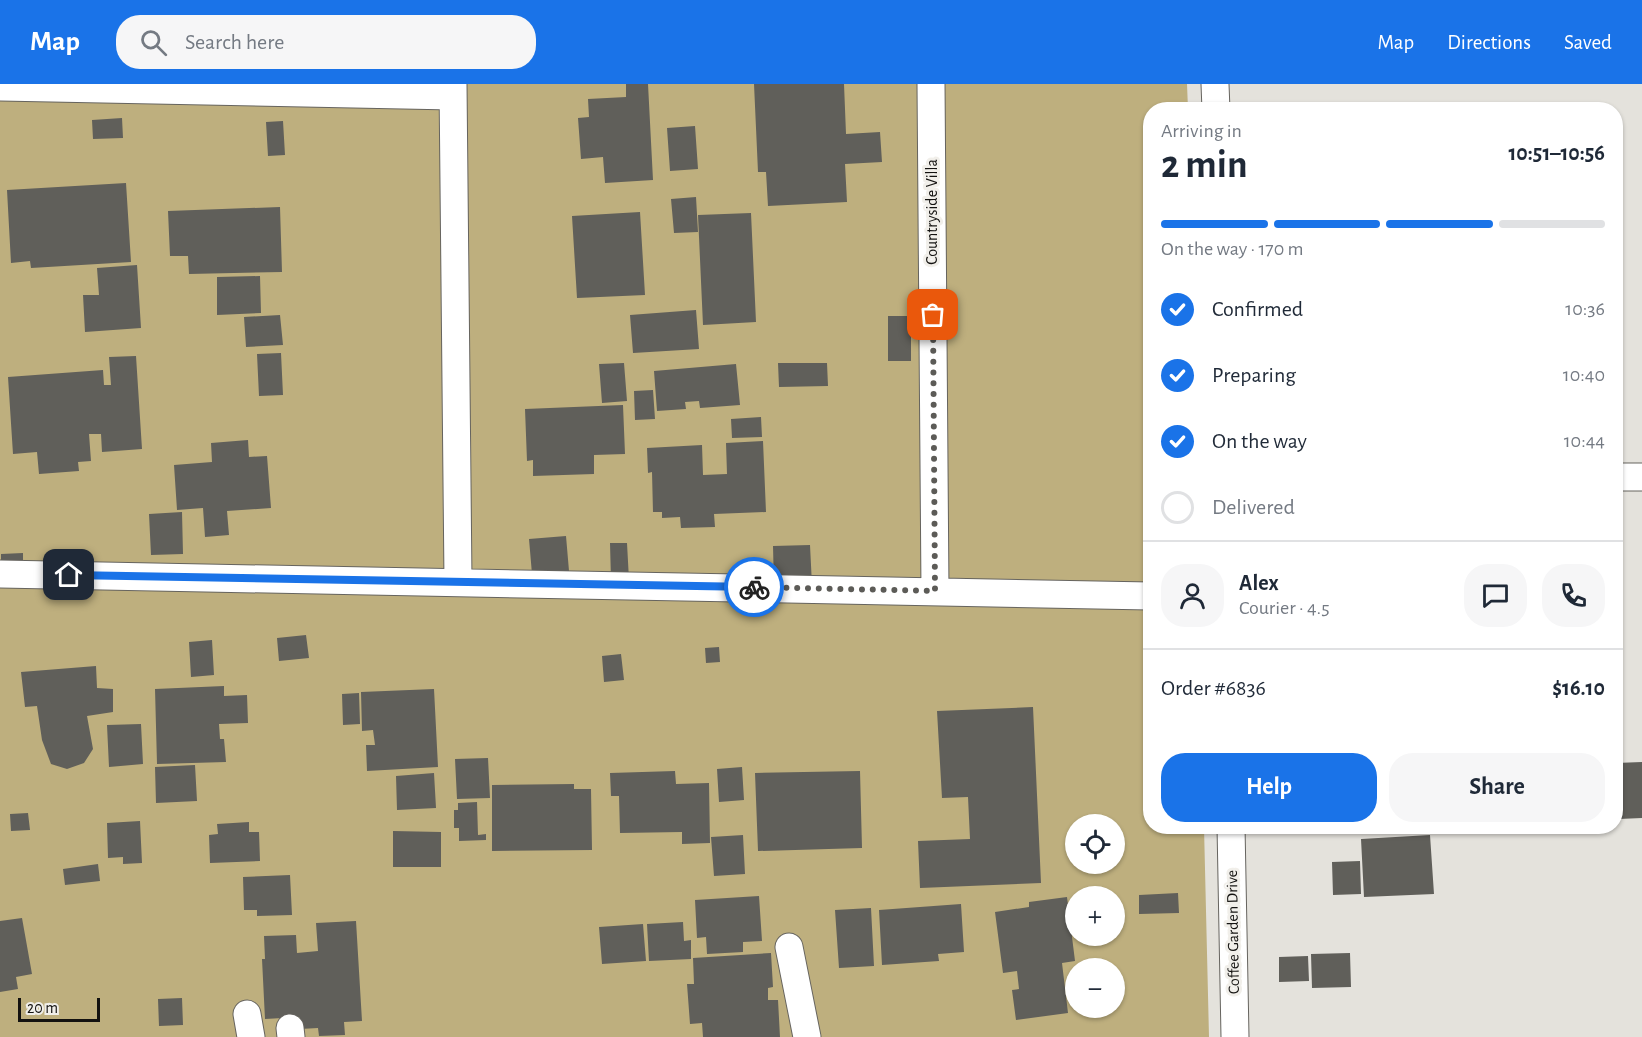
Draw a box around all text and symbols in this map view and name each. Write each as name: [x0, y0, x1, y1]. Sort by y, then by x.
search box: [116, 15, 536, 69]
icon: search: [137, 26, 170, 59]
text: Map: [30, 28, 80, 56]
text: Search here: [185, 31, 284, 53]
text: Map: [1378, 32, 1414, 53]
text: Directions: [1447, 32, 1531, 53]
text: Saved: [1564, 32, 1612, 53]
text: Arriving in: [1161, 121, 1242, 141]
text: 10:51–10:56: [1508, 142, 1605, 164]
text: 2 min: [1161, 146, 1248, 185]
street label: Countryside Villa: [924, 159, 941, 265]
text: On the way · 170 m: [1161, 239, 1304, 259]
pin: [907, 289, 958, 340]
icon: check: [1161, 293, 1194, 326]
icon: bag: [916, 298, 949, 331]
text: Confirmed: [1212, 298, 1303, 320]
text: 10:36: [1565, 299, 1605, 319]
icon: check: [1161, 359, 1194, 392]
text: Preparing: [1212, 364, 1296, 386]
text: 10:40: [1563, 365, 1605, 385]
icon: check: [1161, 425, 1194, 458]
text: On the way: [1212, 430, 1307, 452]
text: 10:44: [1564, 431, 1605, 451]
text: Delivered: [1212, 496, 1295, 518]
pin: [43, 549, 94, 600]
courier: [724, 557, 784, 617]
icon: home: [52, 558, 85, 591]
button: person: [1161, 564, 1224, 627]
button: chat: [1464, 564, 1527, 627]
button: phone: [1542, 564, 1605, 627]
icon: bike: [738, 571, 771, 604]
text: Alex: [1239, 572, 1279, 594]
text: Courier · 4.5: [1239, 598, 1330, 618]
text: Order #6836: [1161, 677, 1266, 699]
text: $16.10: [1552, 677, 1605, 699]
button: Help: [1161, 753, 1377, 822]
button: Share: [1389, 753, 1605, 822]
map controls: [1065, 814, 1125, 1018]
button: locate: [1065, 814, 1125, 874]
street label: Coffee Garden Drive: [1224, 870, 1242, 994]
button: +: [1065, 886, 1125, 946]
button: −: [1065, 958, 1125, 1018]
scale bar: [18, 995, 100, 1022]
text: 20 m: [27, 1000, 58, 1016]

